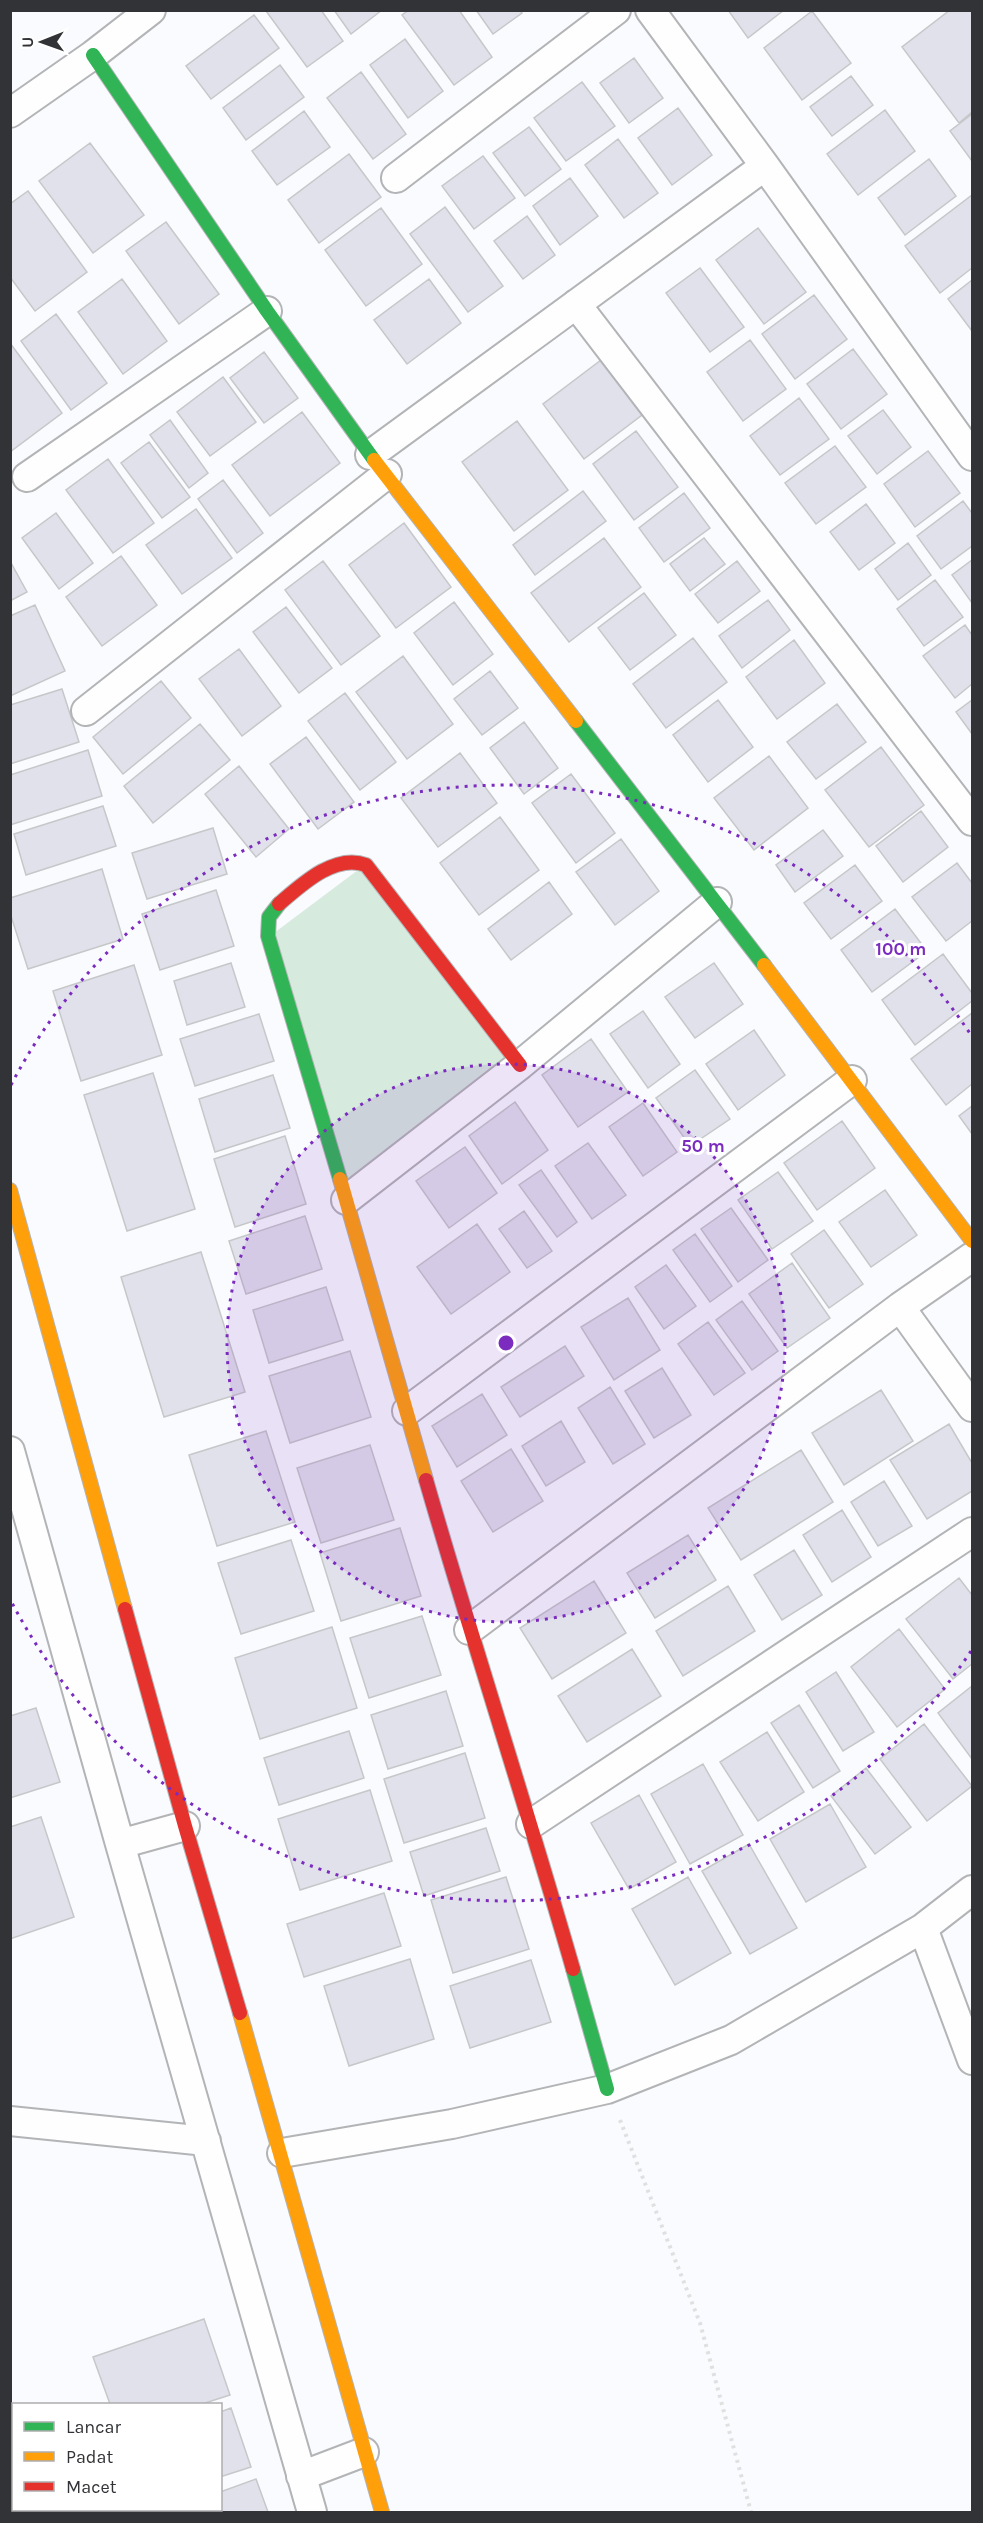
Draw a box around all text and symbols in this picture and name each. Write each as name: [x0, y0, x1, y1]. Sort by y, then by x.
north arrow: [12, 12, 72, 72]
text: U: [18, 37, 37, 48]
text: 100 m: [876, 938, 926, 960]
text: 50 m: [681, 1135, 725, 1157]
centre of rings: [496, 1333, 516, 1353]
legend: [12, 2403, 222, 2511]
text: Lancar: [66, 2416, 121, 2438]
text: Padat: [66, 2446, 113, 2468]
text: Macet: [66, 2476, 117, 2498]

